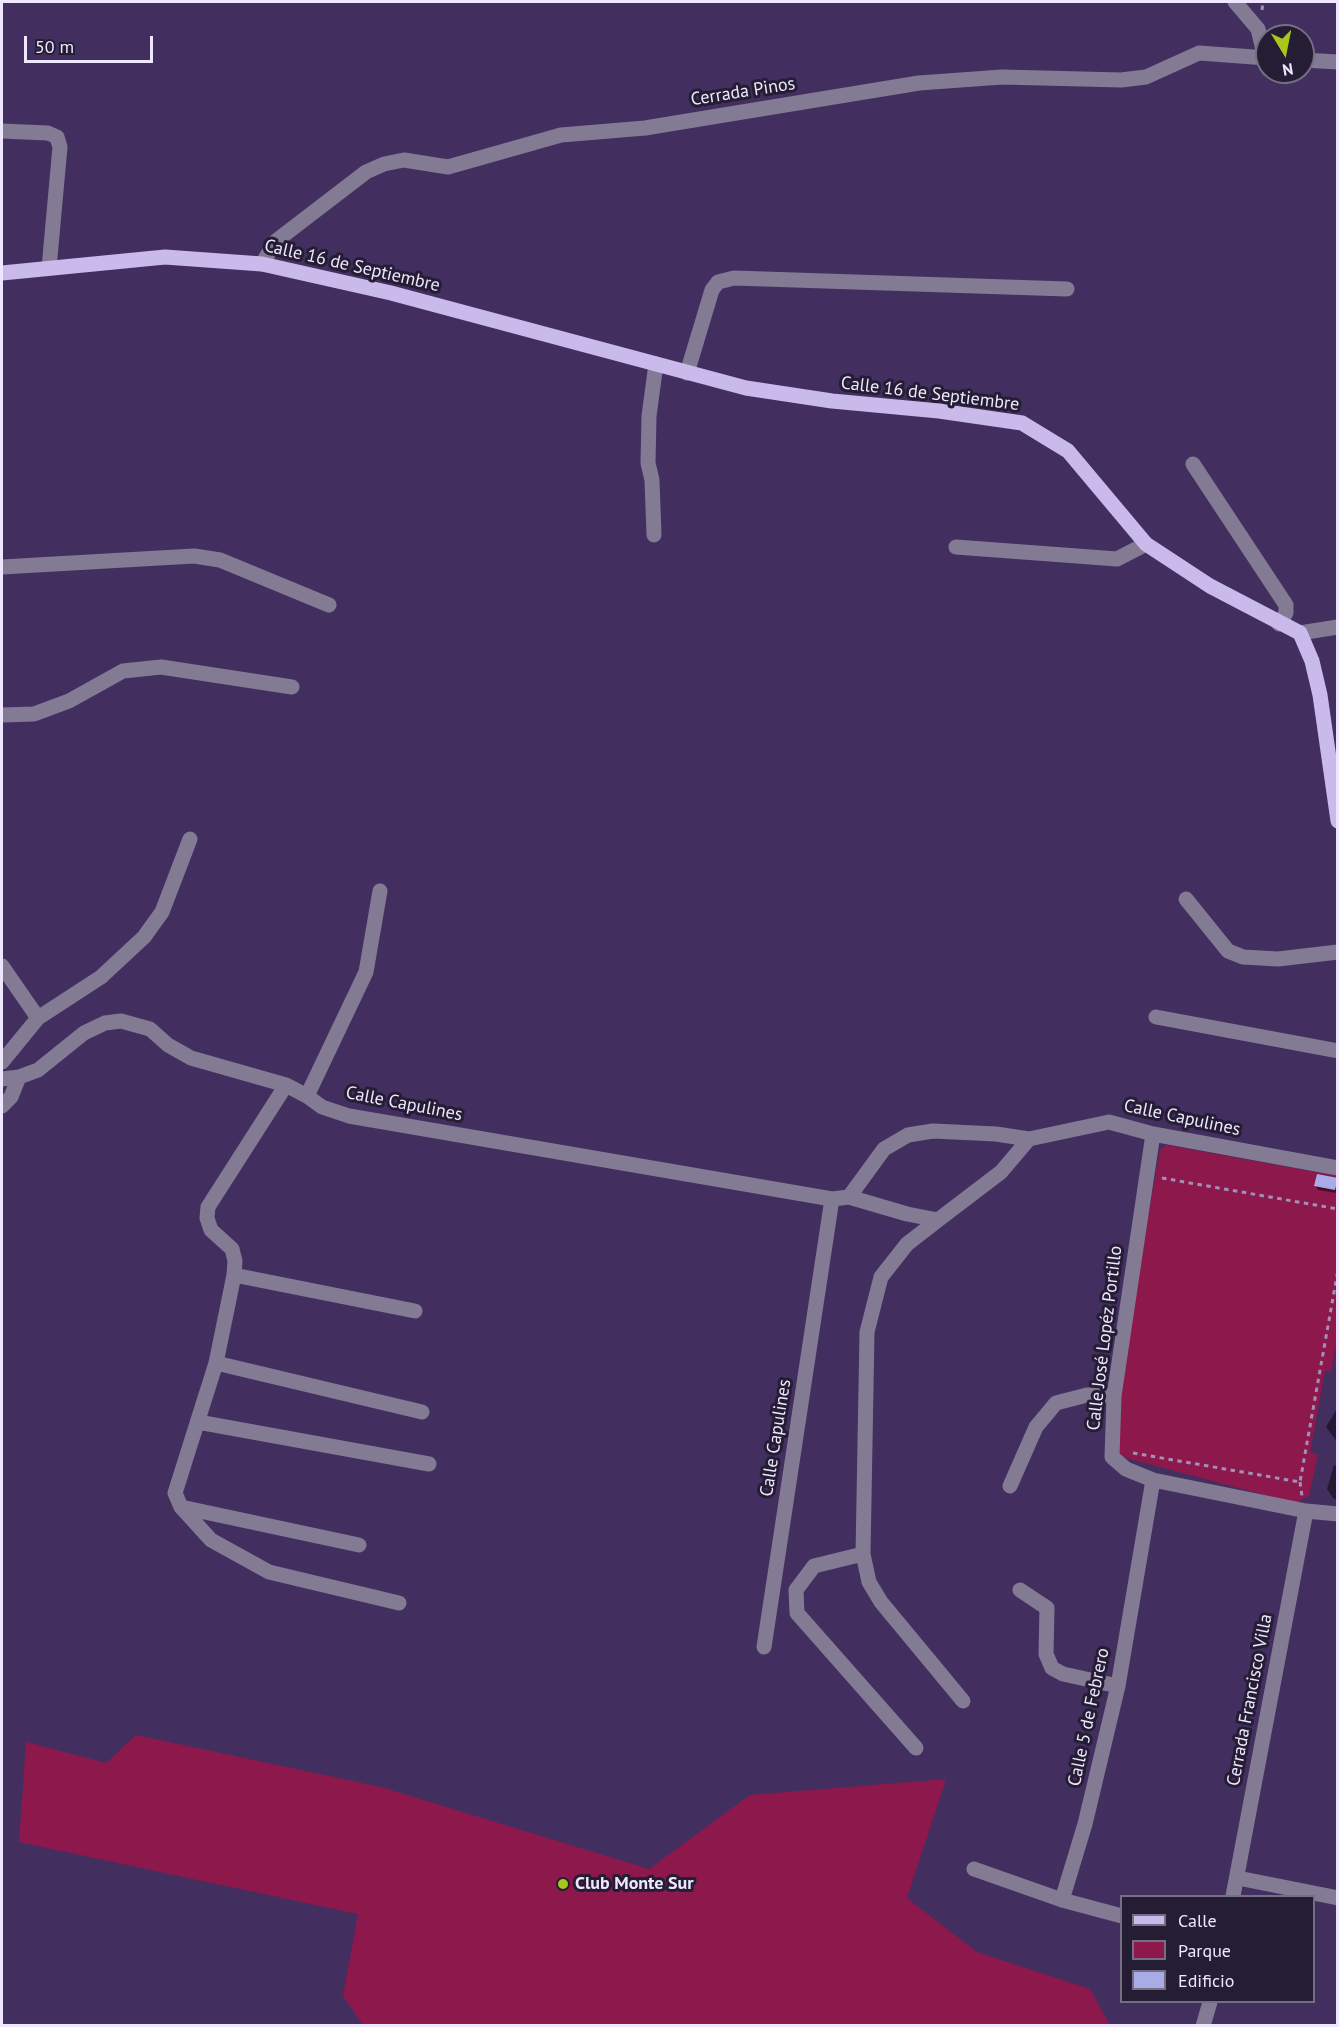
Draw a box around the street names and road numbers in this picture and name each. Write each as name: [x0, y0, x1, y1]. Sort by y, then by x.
street label: Cerrada Pinos: [689, 73, 797, 111]
street label: Calle 16 de Septiembre: [262, 235, 442, 297]
street label: Calle 16 de Septiembre: [840, 372, 1020, 416]
street label: Calle Capulines: [344, 1082, 464, 1126]
street label: Calle Capulines: [1122, 1095, 1242, 1141]
street label: Calle José Lopéz Portillo: [1083, 1244, 1127, 1432]
street label: Calle Capulines: [756, 1378, 796, 1498]
street label: Cerrada Francisco Villa: [1223, 1612, 1277, 1788]
street label: Calle 5 de Febrero: [1064, 1646, 1114, 1788]

